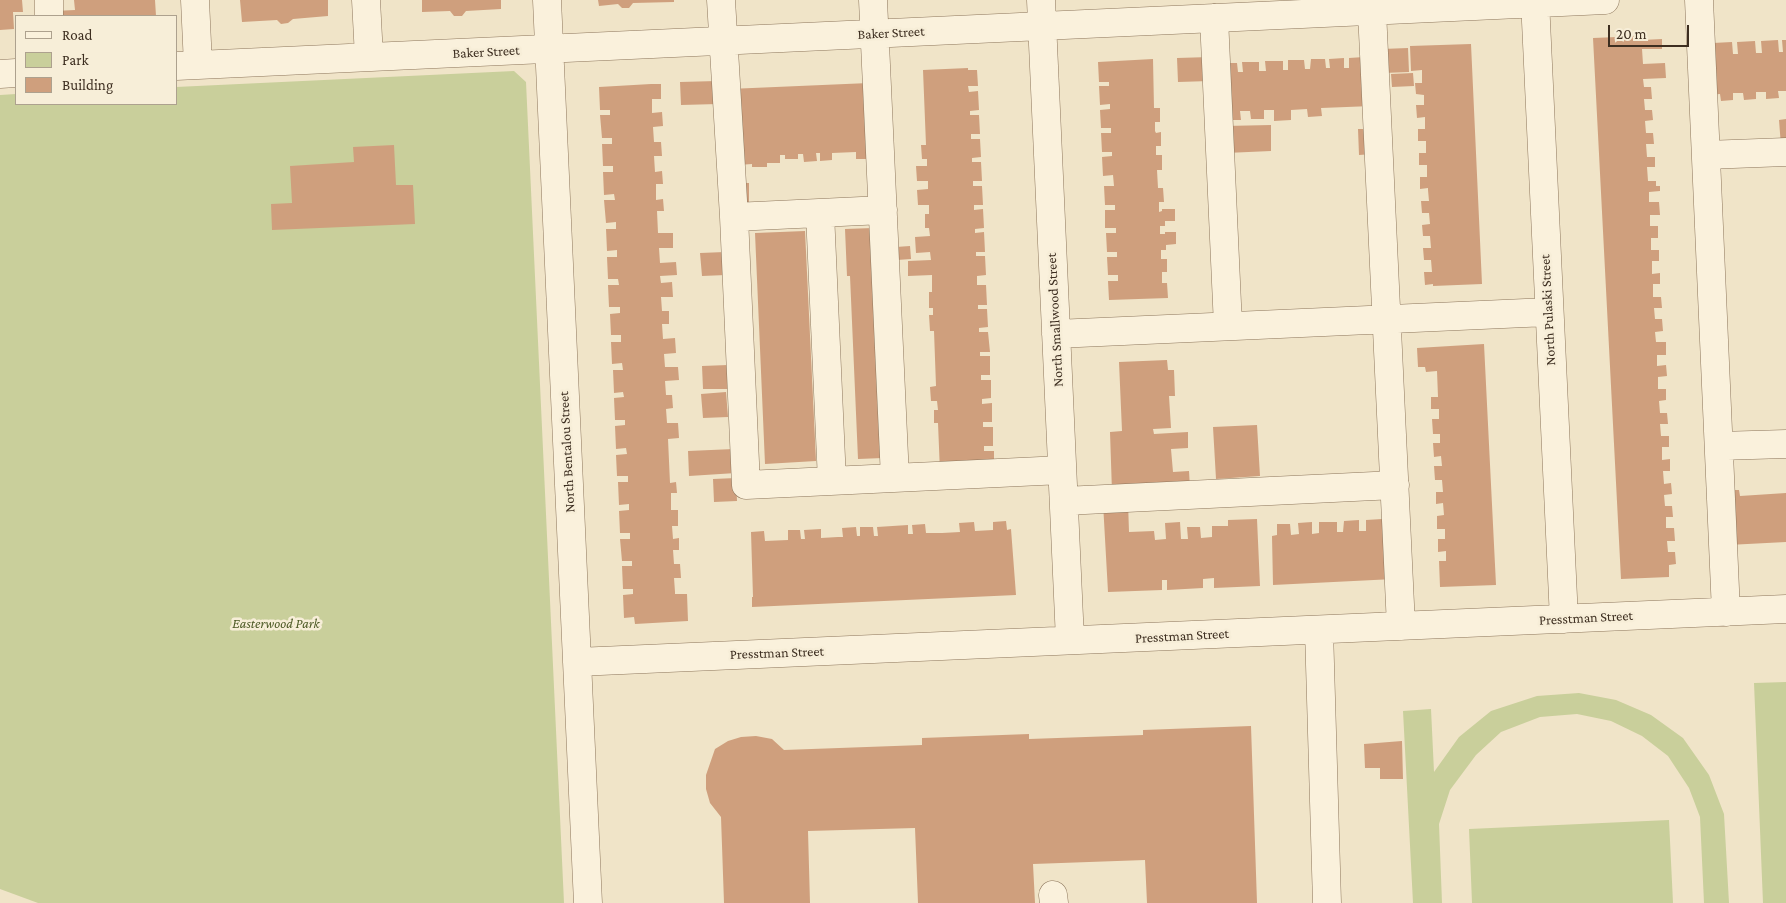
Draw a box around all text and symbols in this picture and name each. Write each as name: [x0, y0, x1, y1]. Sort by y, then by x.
legend: [15, 15, 178, 105]
scale bar: [1611, 15, 1692, 47]
street label: Baker Street: [857, 23, 925, 43]
text: 20 m: [1616, 26, 1647, 42]
text: Road: [62, 27, 92, 43]
street label: Baker Street: [452, 42, 520, 62]
text: Park: [62, 52, 89, 68]
text: Building: [62, 77, 113, 93]
street label: North Smallwood Street: [1043, 252, 1067, 388]
street label: North Pulaski Street: [1537, 254, 1559, 366]
street label: North Bentalou Street: [555, 391, 579, 513]
street label: Presstman Street: [1539, 607, 1633, 629]
park label: Easterwood Park: [232, 616, 320, 632]
street label: Presstman Street: [1135, 625, 1229, 647]
street label: Presstman Street: [730, 643, 824, 663]

